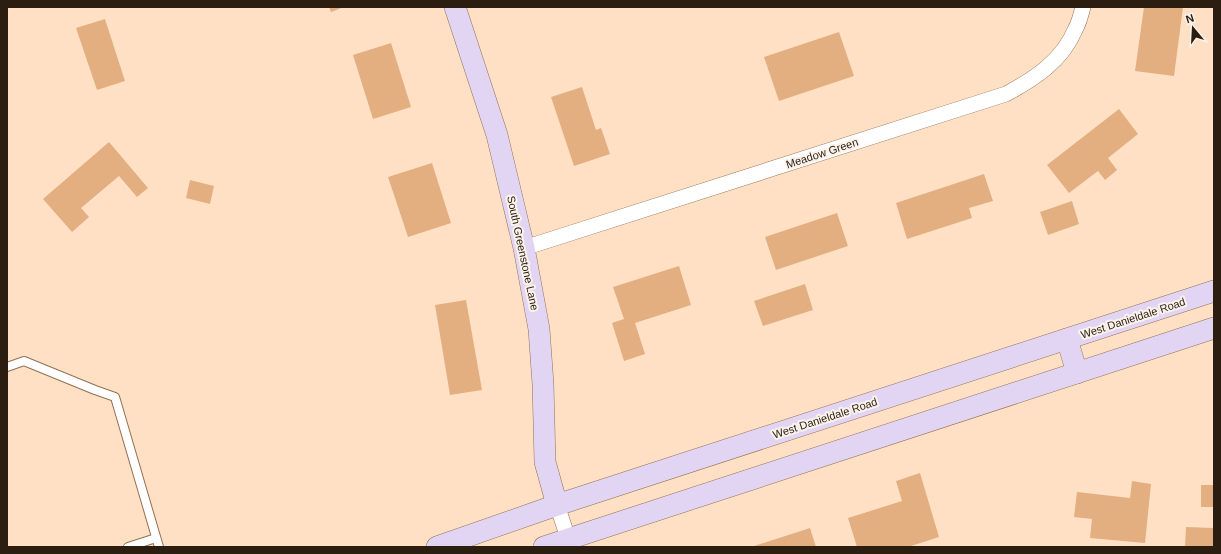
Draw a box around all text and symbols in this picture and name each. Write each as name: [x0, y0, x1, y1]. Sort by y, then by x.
north arrow: [1173, 8, 1213, 48]
text: N: [1184, 12, 1196, 25]
street label: Meadow Green: [784, 136, 860, 170]
street label: South Greenstone Lane: [505, 195, 541, 311]
street label: West Danieldale Road: [1079, 295, 1187, 341]
street label: West Danieldale Road: [771, 395, 879, 441]

